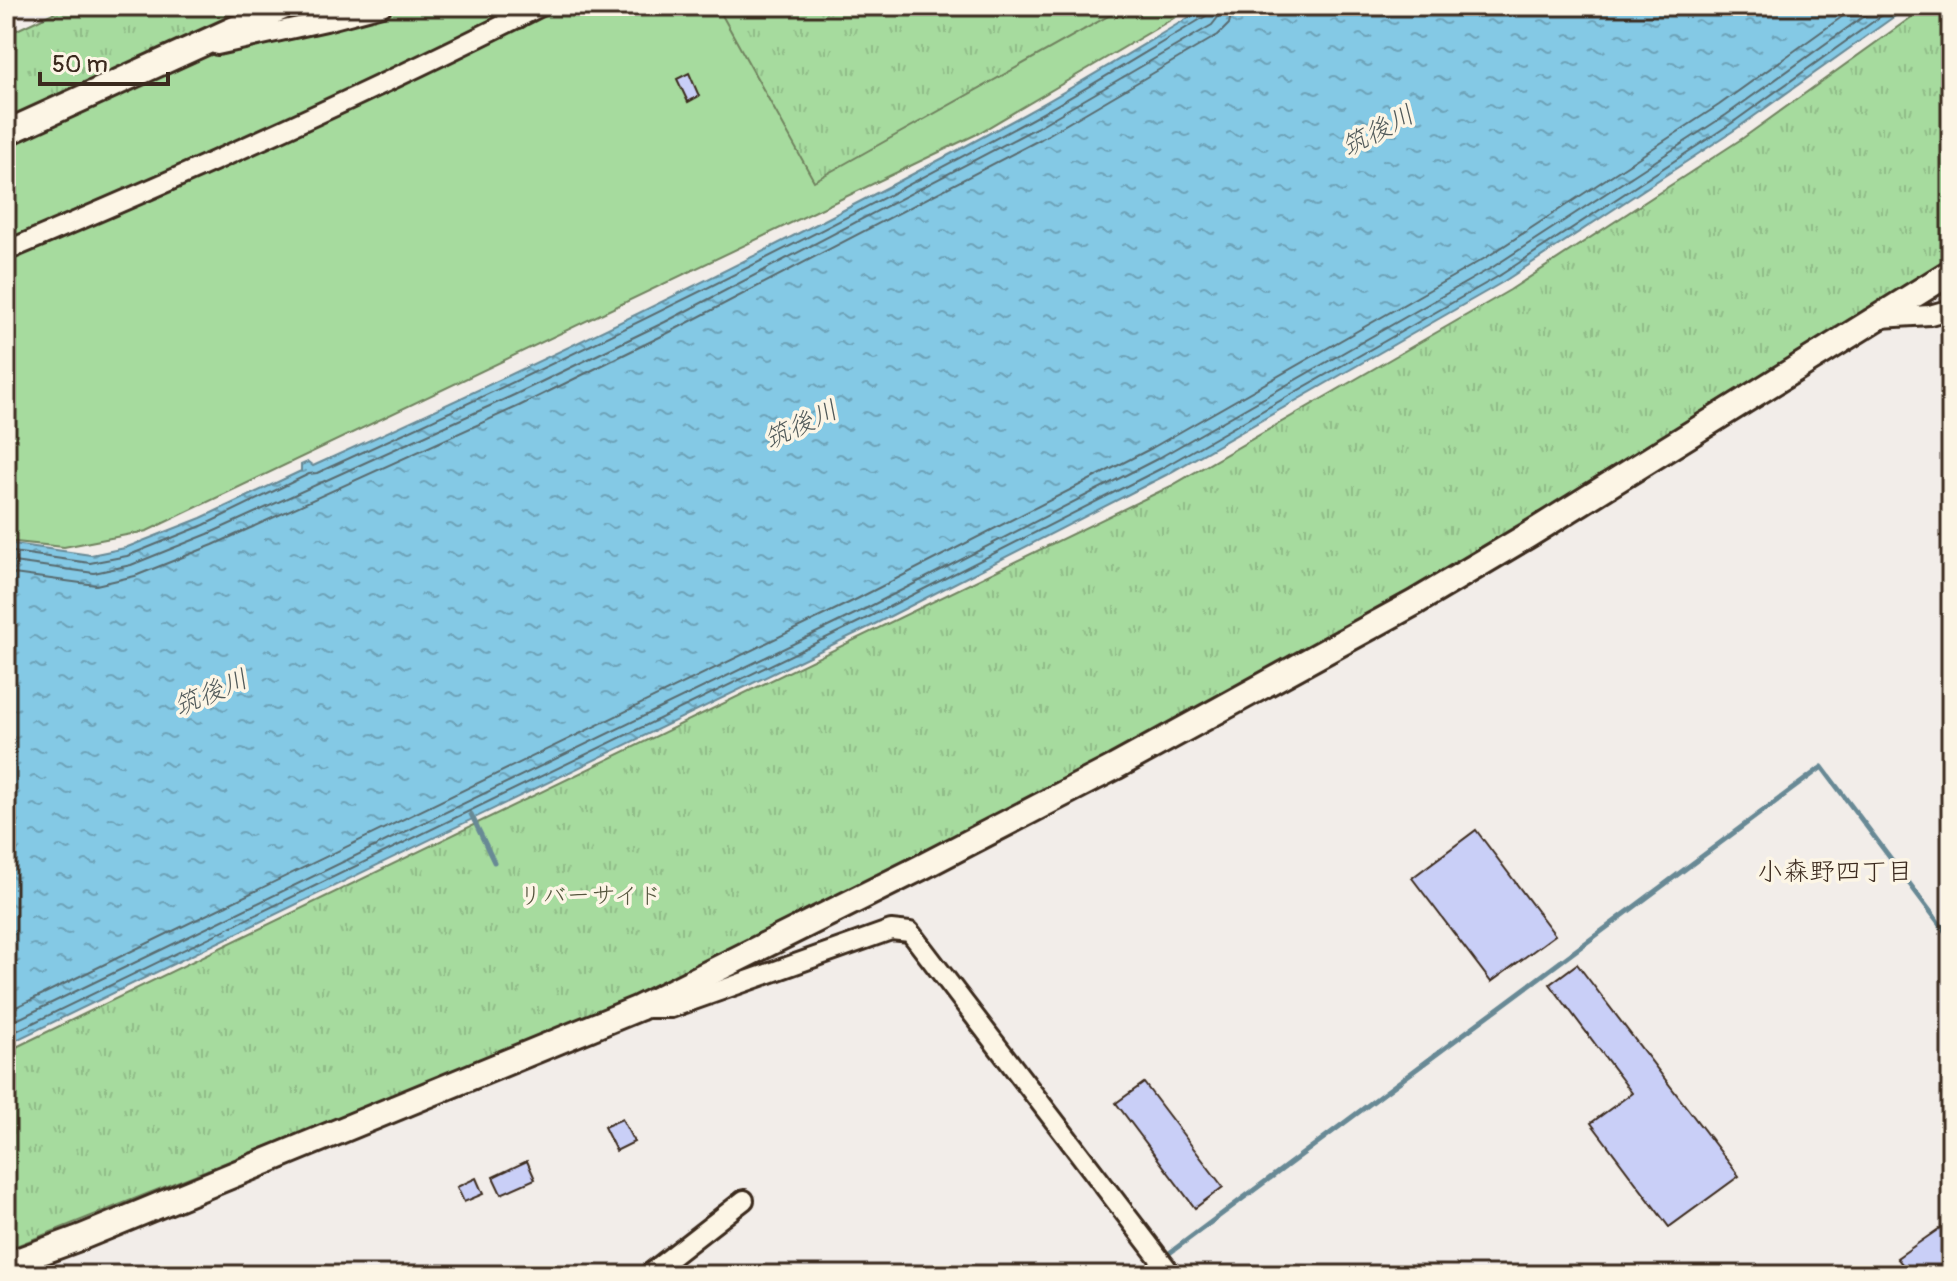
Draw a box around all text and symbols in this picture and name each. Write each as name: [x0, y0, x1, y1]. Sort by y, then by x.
scale bar: [40, 36, 168, 86]
text: 50 m: [52, 50, 108, 79]
water label: 筑後川: [1336, 99, 1420, 163]
water label: 筑後川: [759, 394, 843, 456]
water label: 筑後川: [169, 663, 253, 723]
district label: 小森野四丁目: [1757, 856, 1913, 888]
park label: リバーサイド: [518, 881, 662, 910]

